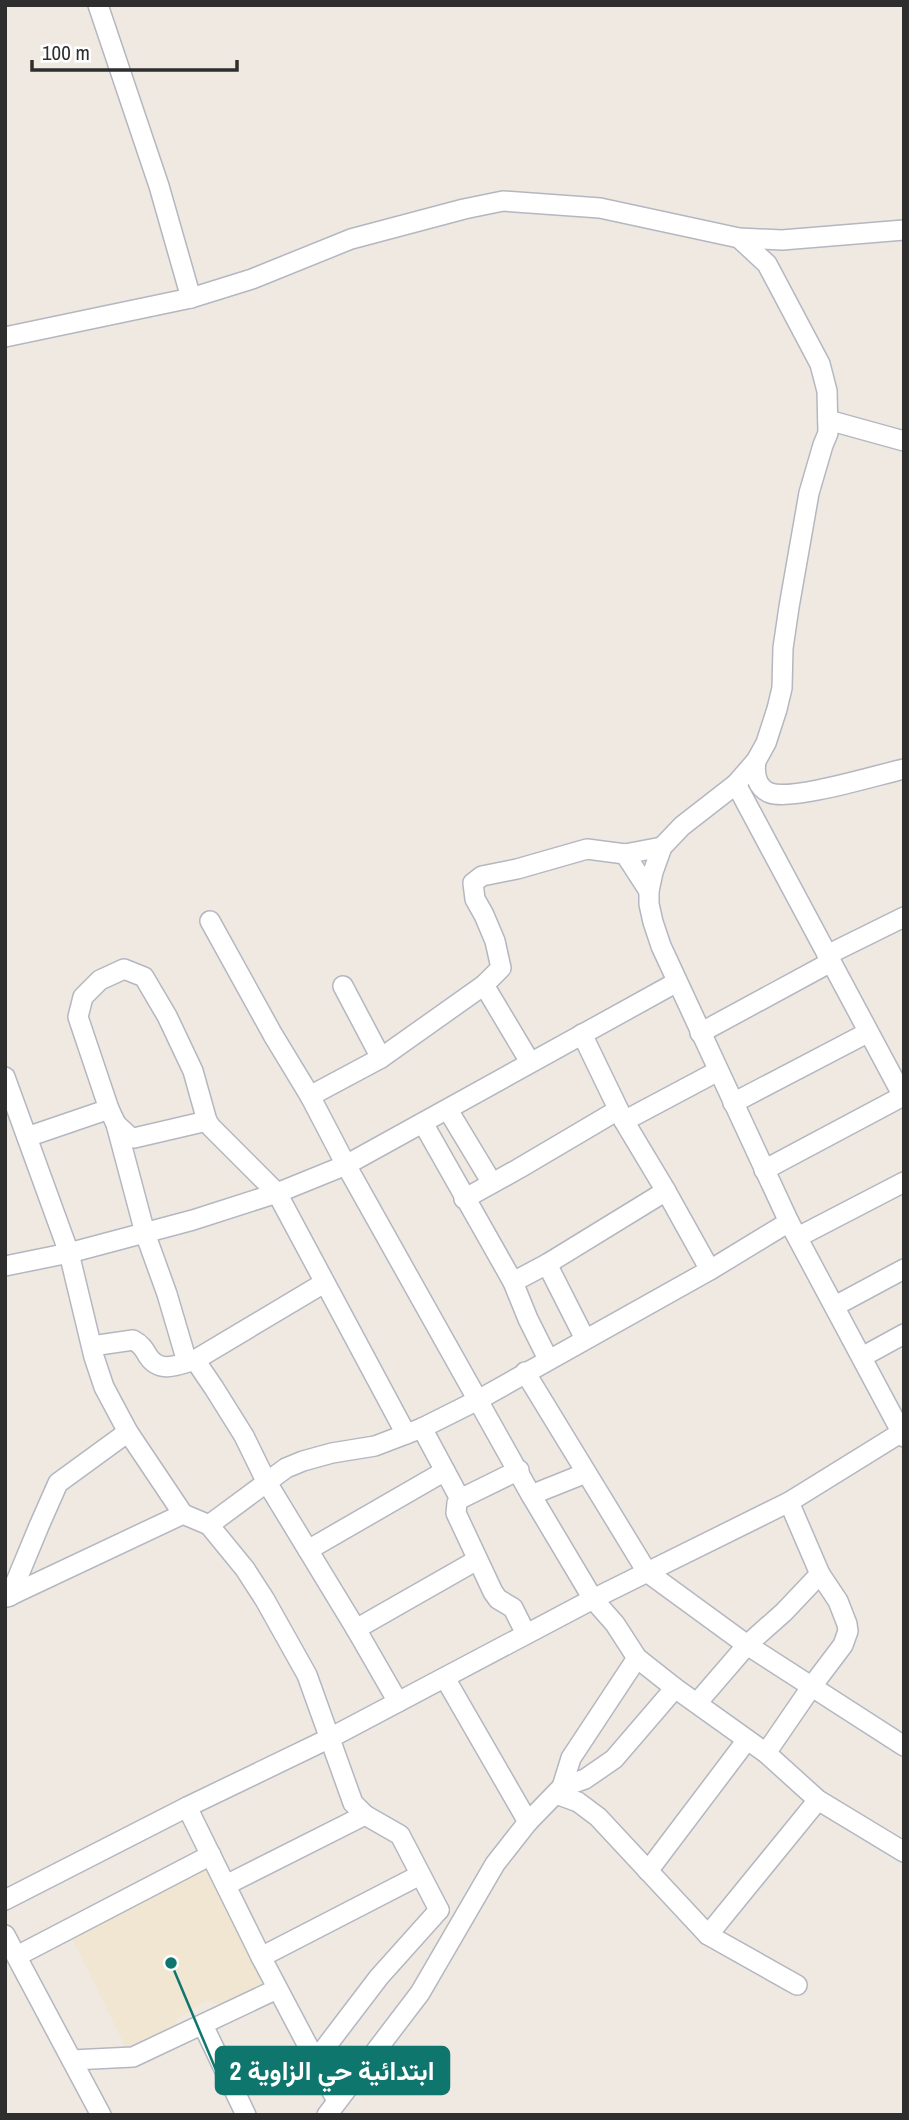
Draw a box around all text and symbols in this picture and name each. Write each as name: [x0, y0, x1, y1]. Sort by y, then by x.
scale bar: [32, 28, 236, 72]
text: 100 m: [42, 38, 90, 67]
callout: ابتدائية حي الزاوية 2: [216, 2047, 449, 2094]
text: ابتدائية حي الزاوية 2: [230, 2053, 434, 2093]

